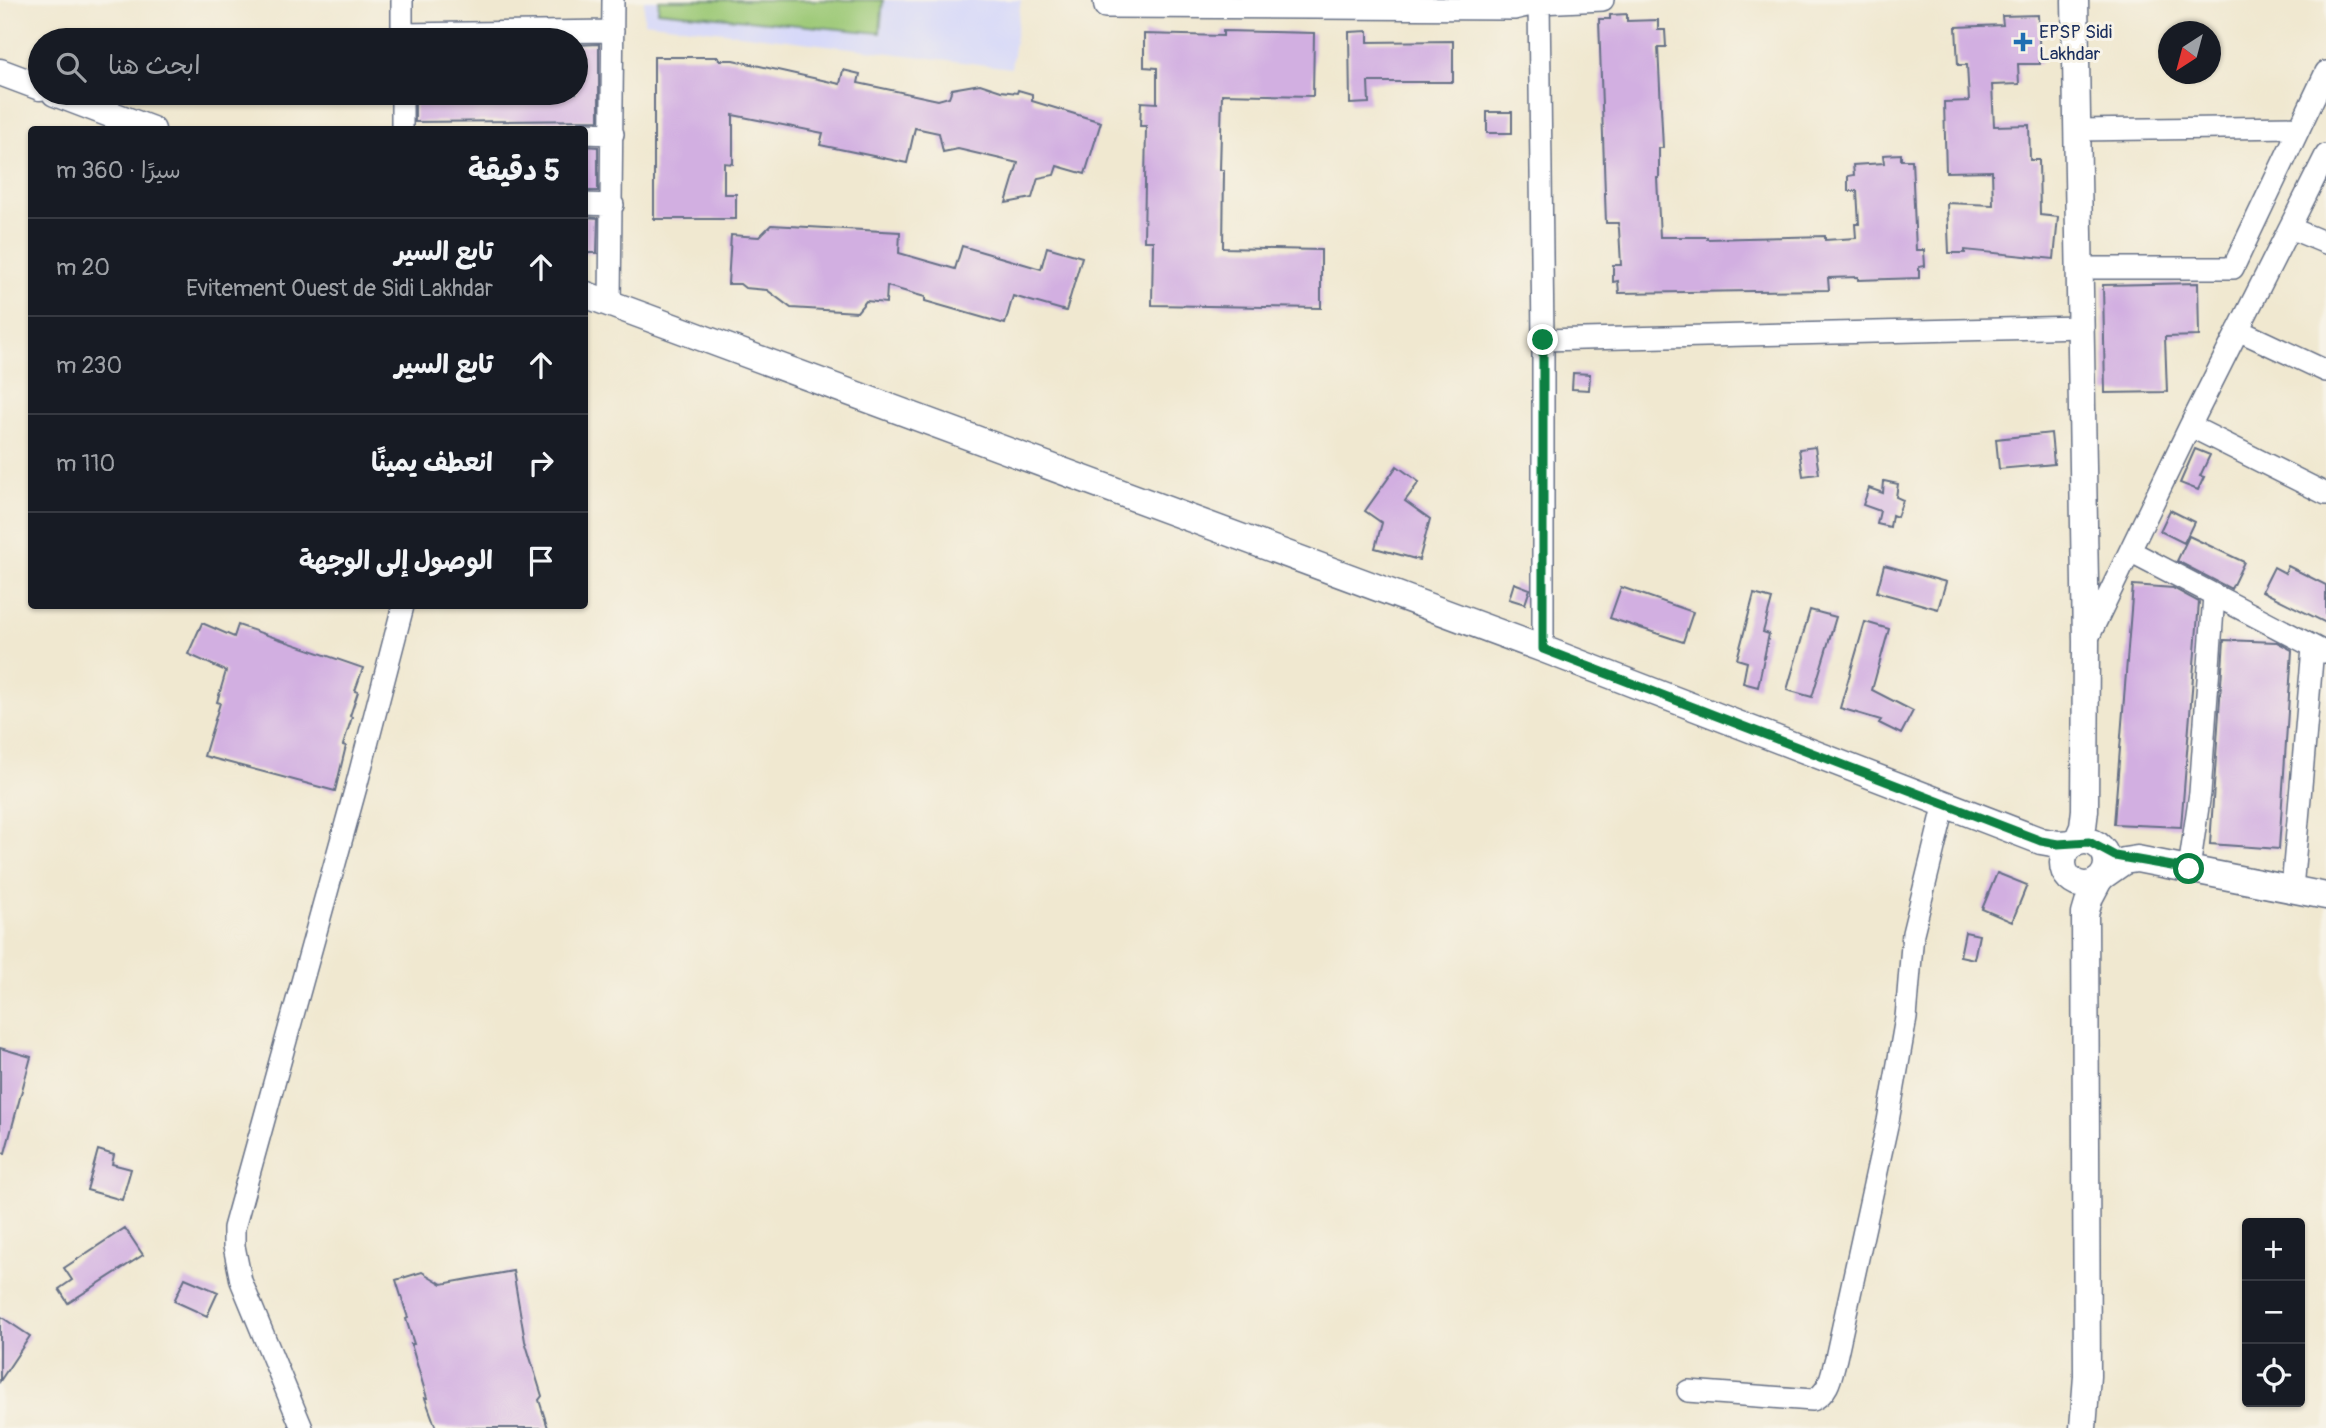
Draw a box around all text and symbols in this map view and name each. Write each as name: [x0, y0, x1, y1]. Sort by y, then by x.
place label: EPSP Sidi Lakhdar: [2039, 20, 2112, 66]
north arrow: [2158, 21, 2221, 84]
search box: [28, 28, 588, 105]
marker: EPSP Sidi Lakhdar: [2013, 32, 2033, 52]
icon: search: [52, 48, 90, 86]
text: ابحث هنا: [108, 50, 201, 82]
text: 5 دقيقة: [468, 152, 560, 189]
text: سيرًا · 360 m: [56, 156, 181, 185]
text: تابع السير: [395, 236, 493, 268]
icon: ahead: [522, 248, 560, 286]
text: 20 m: [56, 253, 110, 282]
text: Evitement Ouest de Sidi Lakhdar: [186, 274, 493, 303]
route end: [1527, 324, 1558, 355]
icon: ahead: [522, 346, 560, 384]
text: تابع السير: [395, 349, 493, 381]
text: 230 m: [56, 351, 122, 380]
icon: right: [522, 444, 560, 482]
text: انعطف يمينًا: [371, 447, 493, 479]
text: 110 m: [56, 449, 115, 478]
icon: arrive: [522, 542, 560, 580]
text: الوصول إلى الوجهة: [299, 545, 493, 577]
route start: [2173, 853, 2204, 884]
map controls: [2242, 1218, 2305, 1407]
button: +: [2242, 1218, 2305, 1281]
button: −: [2242, 1281, 2305, 1344]
button: locate: [2242, 1344, 2305, 1407]

